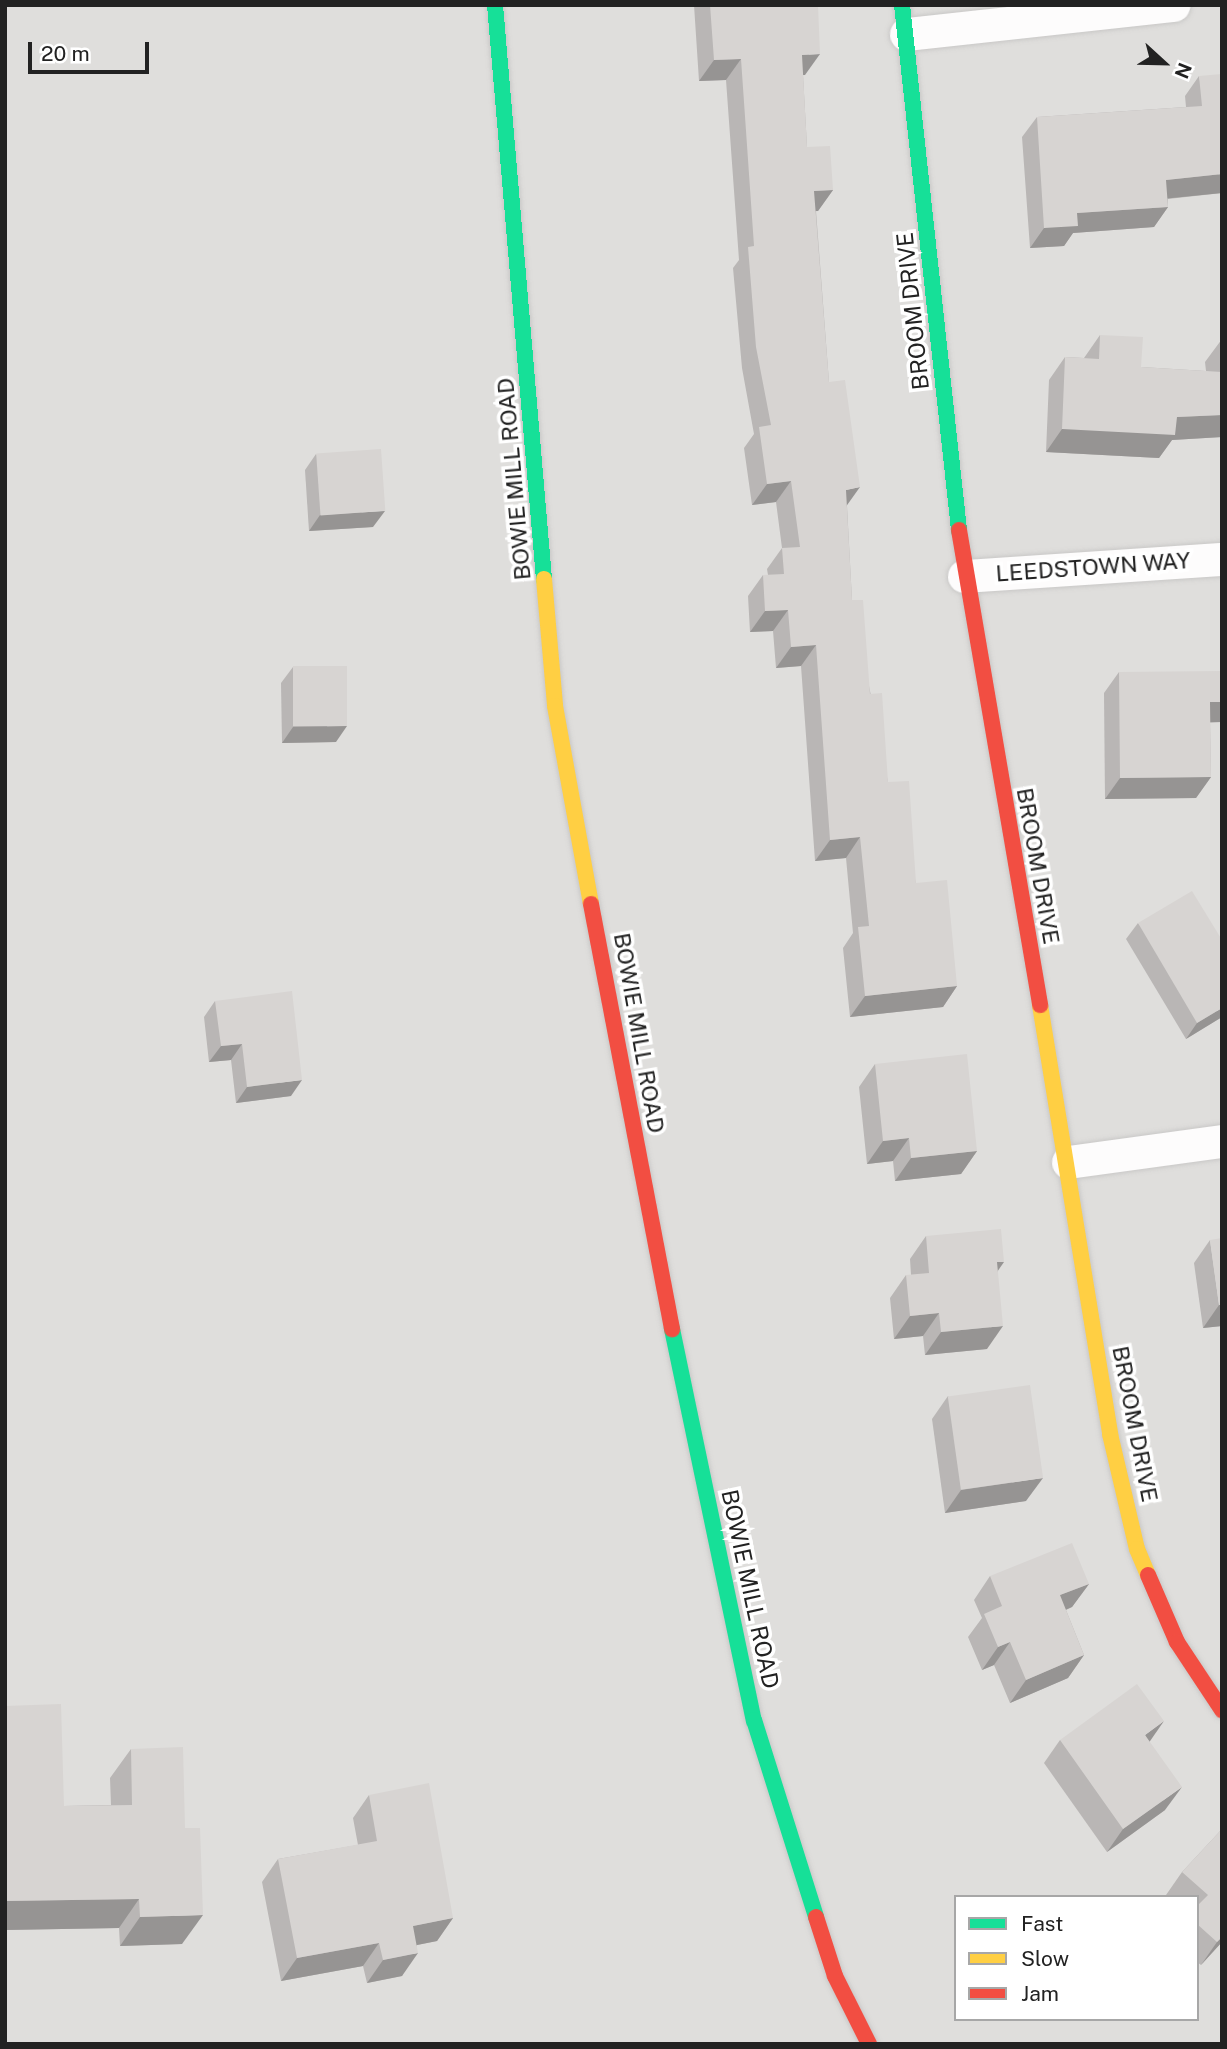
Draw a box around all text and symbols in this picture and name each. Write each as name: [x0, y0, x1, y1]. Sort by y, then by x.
scale bar: [32, 28, 152, 72]
north arrow: [1129, 28, 1199, 98]
text: 20 m: [41, 41, 90, 66]
text: N: [1170, 60, 1196, 82]
street label: BROOM DRIVE: [891, 231, 935, 391]
street label: BOWIE MILL ROAD: [491, 377, 537, 581]
street label: LEEDSTOWN WAY: [994, 546, 1192, 588]
street label: BROOM DRIVE: [1011, 786, 1065, 946]
street label: BOWIE MILL ROAD: [608, 931, 670, 1135]
street label: BROOM DRIVE: [1106, 1344, 1164, 1504]
street label: BOWIE MILL ROAD: [715, 1487, 785, 1691]
legend: [954, 1895, 1199, 2021]
text: Fast: [1021, 1911, 1063, 1936]
text: Slow: [1021, 1946, 1069, 1971]
text: Jam: [1021, 1981, 1059, 2006]

